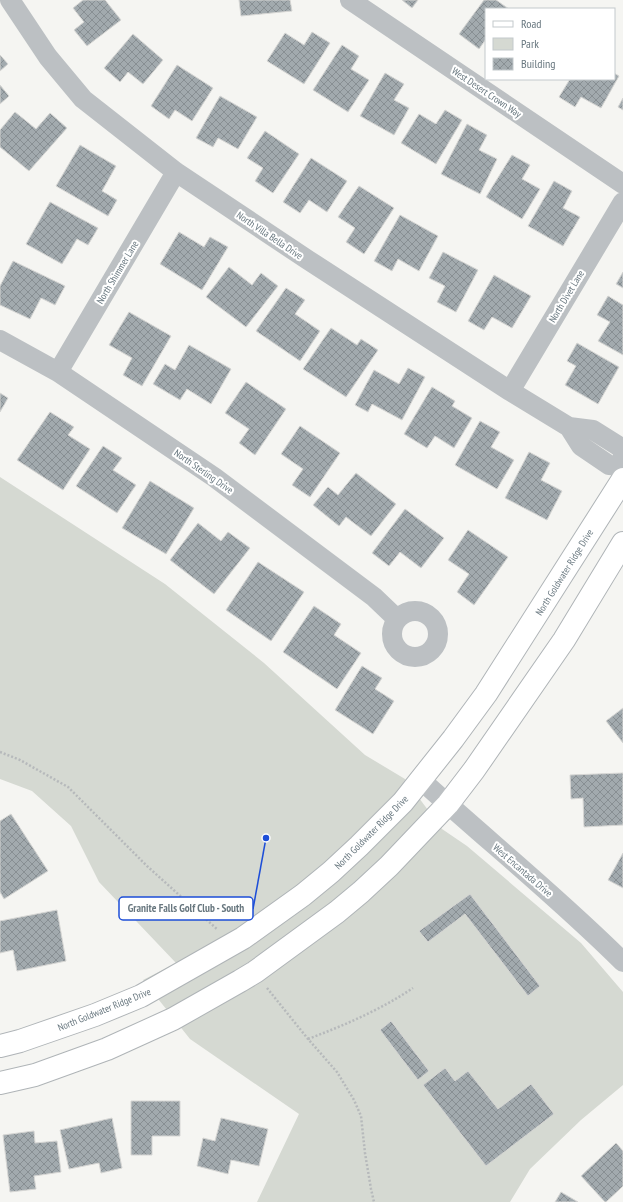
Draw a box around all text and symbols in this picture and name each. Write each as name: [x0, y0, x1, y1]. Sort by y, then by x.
legend: [485, 8, 615, 80]
text: Road: [521, 16, 541, 31]
text: Park: [521, 36, 539, 51]
text: Building: [521, 56, 556, 71]
street label: West Desert Crown Way: [449, 64, 524, 121]
street label: North Villa Bella Drive: [234, 208, 305, 262]
street label: North Shimmer Lane: [93, 238, 141, 306]
street label: North Divet Lane: [546, 268, 587, 325]
street label: North Sterling Drive: [172, 446, 236, 497]
street label: North Goldwater Ridge Drive: [533, 527, 596, 618]
street label: North Goldwater Ridge Drive: [332, 793, 411, 872]
street label: West Encantada Drive: [490, 841, 555, 900]
callout: Granite Falls Golf Club - South: [119, 897, 253, 920]
text: Granite Falls Golf Club - South: [128, 901, 244, 915]
street label: North Goldwater Ridge Drive: [56, 985, 153, 1034]

